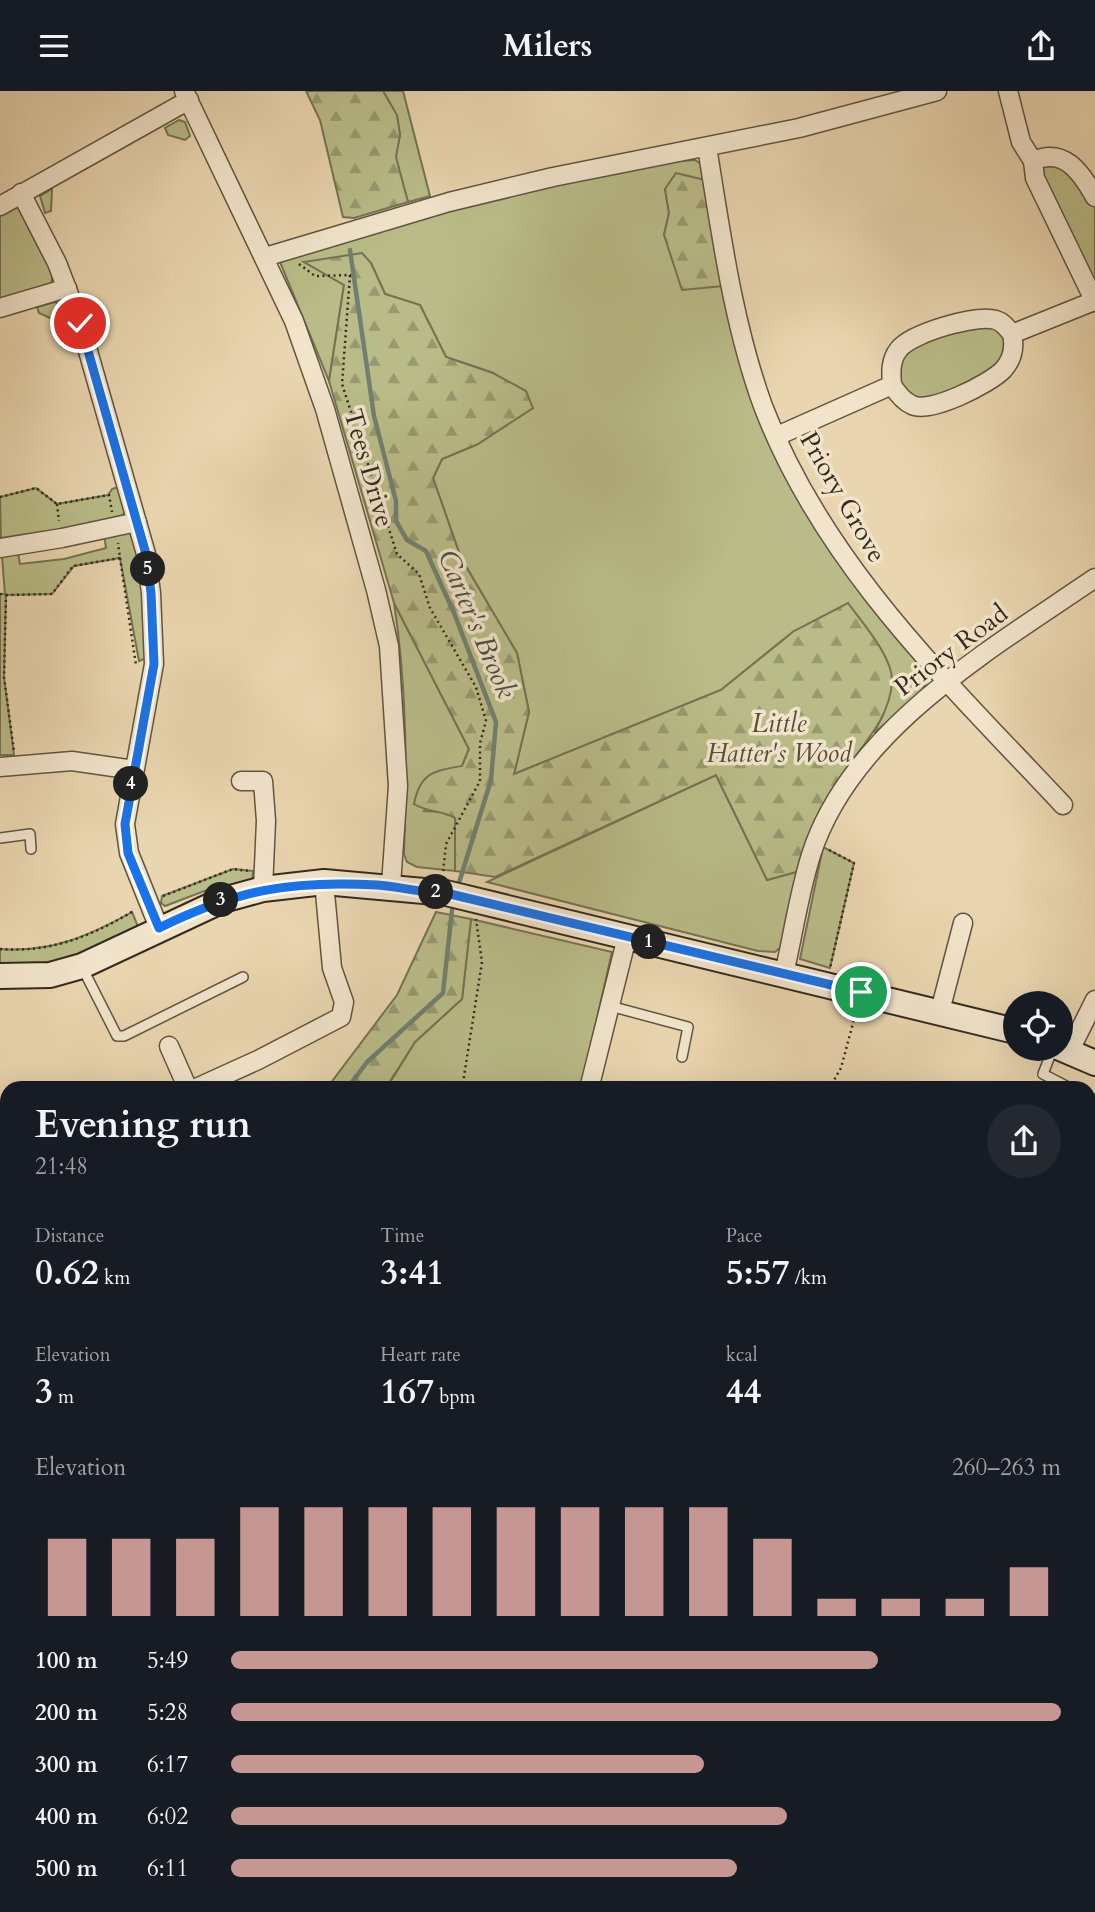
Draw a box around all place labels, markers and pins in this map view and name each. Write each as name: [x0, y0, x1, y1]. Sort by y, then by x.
pin: [50, 293, 110, 353]
pin: 5: [130, 552, 166, 587]
pin: 4: [114, 767, 148, 801]
pin: 2: [418, 875, 453, 909]
pin: 3: [204, 883, 238, 917]
pin: 1: [632, 925, 666, 959]
pin: [831, 962, 891, 1022]

